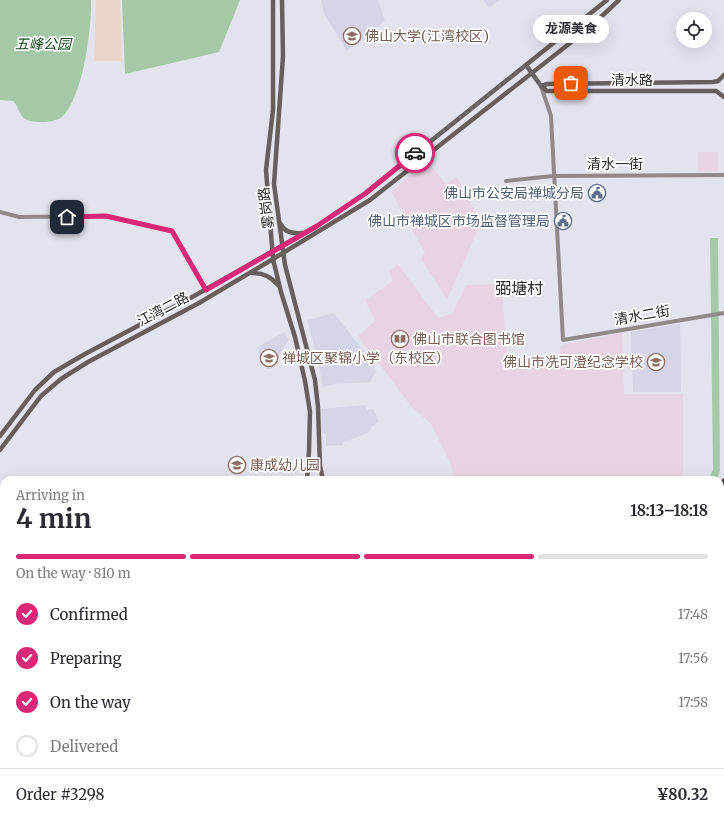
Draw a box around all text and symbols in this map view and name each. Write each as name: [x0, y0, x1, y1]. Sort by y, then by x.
map controls: [676, 12, 712, 48]
button: locate: [676, 12, 712, 48]
callout: 龙源美食: [533, 15, 609, 43]
text: 龙源美食: [545, 20, 597, 37]
school or university icon: 佛山大学(江湾校区): [342, 26, 362, 46]
place label: 佛山大学(江湾校区): [365, 27, 489, 45]
park label: 五峰公园: [15, 35, 73, 53]
pin: [554, 66, 588, 100]
street label: 清水路: [611, 71, 653, 89]
icon: bag: [560, 72, 582, 94]
courier: [395, 133, 435, 173]
icon: car: [404, 142, 426, 164]
street label: 清水一街: [587, 155, 643, 173]
public building icon: 佛山市公安局禅城分局: [587, 183, 607, 203]
place label: 佛山市公安局禅城分局: [444, 184, 584, 202]
street label: 雾岗路: [255, 186, 277, 230]
pin: [50, 200, 84, 234]
icon: home: [56, 206, 78, 228]
public building icon: 佛山市禅城区市场监督管理局: [553, 211, 573, 231]
place label: 佛山市禅城区市场监督管理局: [368, 212, 550, 230]
district label: 弼塘村: [495, 278, 543, 298]
street label: 江湾二路: [134, 288, 192, 330]
street label: 清水二街: [613, 301, 671, 329]
library icon: 佛山市联合图书馆: [390, 329, 410, 349]
place label: 佛山市联合图书馆: [413, 330, 525, 348]
school or university icon: 禅城区聚锦小学（东校区）: [259, 348, 279, 368]
place label: 禅城区聚锦小学（东校区）: [282, 349, 450, 367]
school or university icon: 佛山市冼可澄纪念学校: [646, 352, 666, 372]
place label: 佛山市冼可澄纪念学校: [503, 353, 643, 371]
school or university icon: 康成幼儿园: [227, 455, 247, 475]
place label: 康成幼儿园: [250, 456, 320, 474]
text: Arriving in: [16, 487, 85, 504]
text: 18:13–18:18: [630, 501, 708, 520]
text: 4 min: [16, 502, 91, 535]
text: On the way · 810 m: [16, 565, 131, 582]
icon: check: [16, 603, 38, 625]
text: Confirmed: [50, 605, 128, 624]
text: 17:48: [678, 606, 708, 623]
icon: check: [16, 647, 38, 669]
text: Preparing: [50, 649, 122, 668]
text: 17:56: [678, 650, 708, 667]
icon: check: [16, 691, 38, 713]
text: On the way: [50, 693, 131, 712]
text: 17:58: [678, 694, 708, 711]
text: Delivered: [50, 737, 118, 756]
text: Order #3298: [16, 785, 105, 804]
text: ¥80.32: [657, 785, 708, 804]

